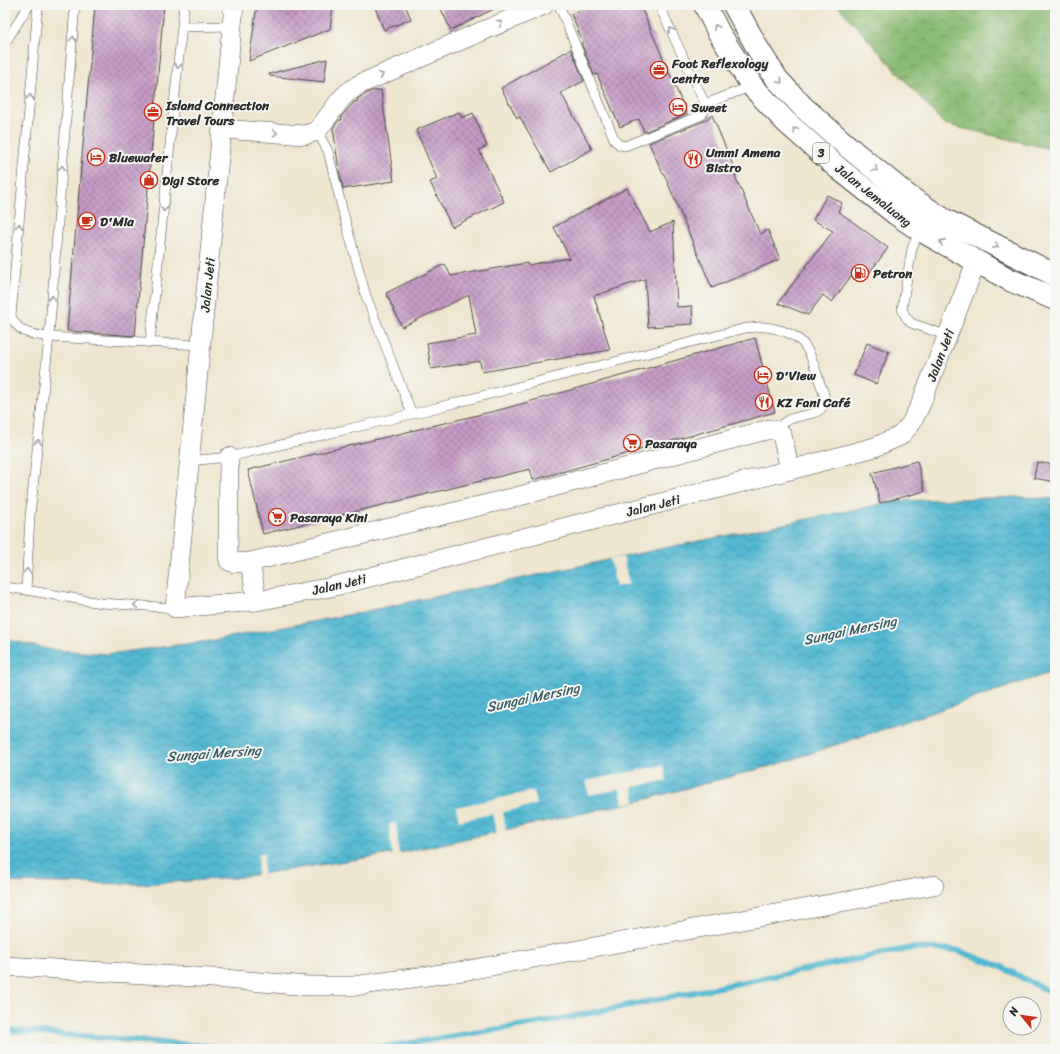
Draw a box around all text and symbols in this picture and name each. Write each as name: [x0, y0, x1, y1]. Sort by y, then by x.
one-way arrow: [497, 20, 504, 28]
one-way arrow: [713, 24, 721, 32]
one-way arrow: [668, 27, 676, 35]
one-way arrow: [68, 36, 77, 42]
place label: Foot Reflexology centre: [671, 52, 769, 90]
office icon: Foot Reflexology centre: [649, 60, 669, 80]
one-way arrow: [174, 63, 183, 69]
one-way arrow: [377, 72, 384, 80]
one-way arrow: [776, 77, 783, 84]
one-way arrow: [26, 94, 35, 100]
place label: Island Connection Travel Tours: [165, 94, 270, 132]
place label: Sweet: [690, 96, 728, 119]
hotel icon: Sweet: [668, 97, 688, 117]
office icon: Island Connection Travel Tours: [143, 102, 163, 122]
one-way arrow: [792, 127, 800, 134]
one-way arrow: [272, 128, 278, 137]
place label: Ummi Amena Bistro: [706, 141, 781, 179]
road number: 3: [813, 143, 829, 163]
place label: Bluewater: [109, 146, 169, 169]
hotel icon: Bluewater: [86, 147, 106, 167]
restaurant icon: Ummi Amena Bistro: [683, 149, 703, 169]
street label: Jalan Jemaluang: [829, 157, 918, 233]
one-way arrow: [58, 165, 67, 171]
one-way arrow: [871, 165, 878, 172]
place label: Digi Store: [162, 169, 220, 192]
shop icon: Digi Store: [139, 170, 159, 190]
one-way arrow: [159, 206, 168, 212]
place label: D'Mia: [100, 210, 134, 233]
cafe icon: D'Mia: [77, 211, 97, 231]
one-way arrow: [14, 223, 23, 229]
one-way arrow: [939, 240, 947, 247]
one-way arrow: [992, 242, 1000, 249]
street label: Jalan Jeti: [193, 256, 222, 314]
place label: Petron: [873, 262, 913, 285]
fuel station icon: Petron: [850, 263, 870, 283]
one-way arrow: [48, 295, 57, 301]
street label: Jalan Jeti: [920, 325, 961, 386]
place label: D'View: [776, 364, 817, 387]
hotel icon: D'View: [753, 365, 773, 385]
place label: KZ Fani Café: [776, 391, 851, 414]
restaurant icon: KZ Fani Café: [754, 392, 774, 412]
place label: Pasaraya: [645, 432, 697, 455]
supermarket icon: Pasaraya: [622, 433, 642, 453]
one-way arrow: [33, 439, 42, 445]
street label: Jalan Jeti: [623, 488, 683, 523]
place label: Pasaraya Kini: [290, 506, 369, 529]
supermarket icon: Pasaraya Kini: [267, 507, 287, 527]
street label: Jalan Jeti: [309, 567, 369, 602]
one-way arrow: [22, 568, 31, 574]
one-way arrow: [133, 601, 139, 610]
water label: Sungai Mersing: [801, 608, 900, 653]
water label: Sungai Mersing: [484, 675, 583, 720]
water label: Sungai Mersing: [166, 738, 263, 769]
north arrow: [1002, 996, 1042, 1036]
text: N: [1003, 1003, 1024, 1020]

